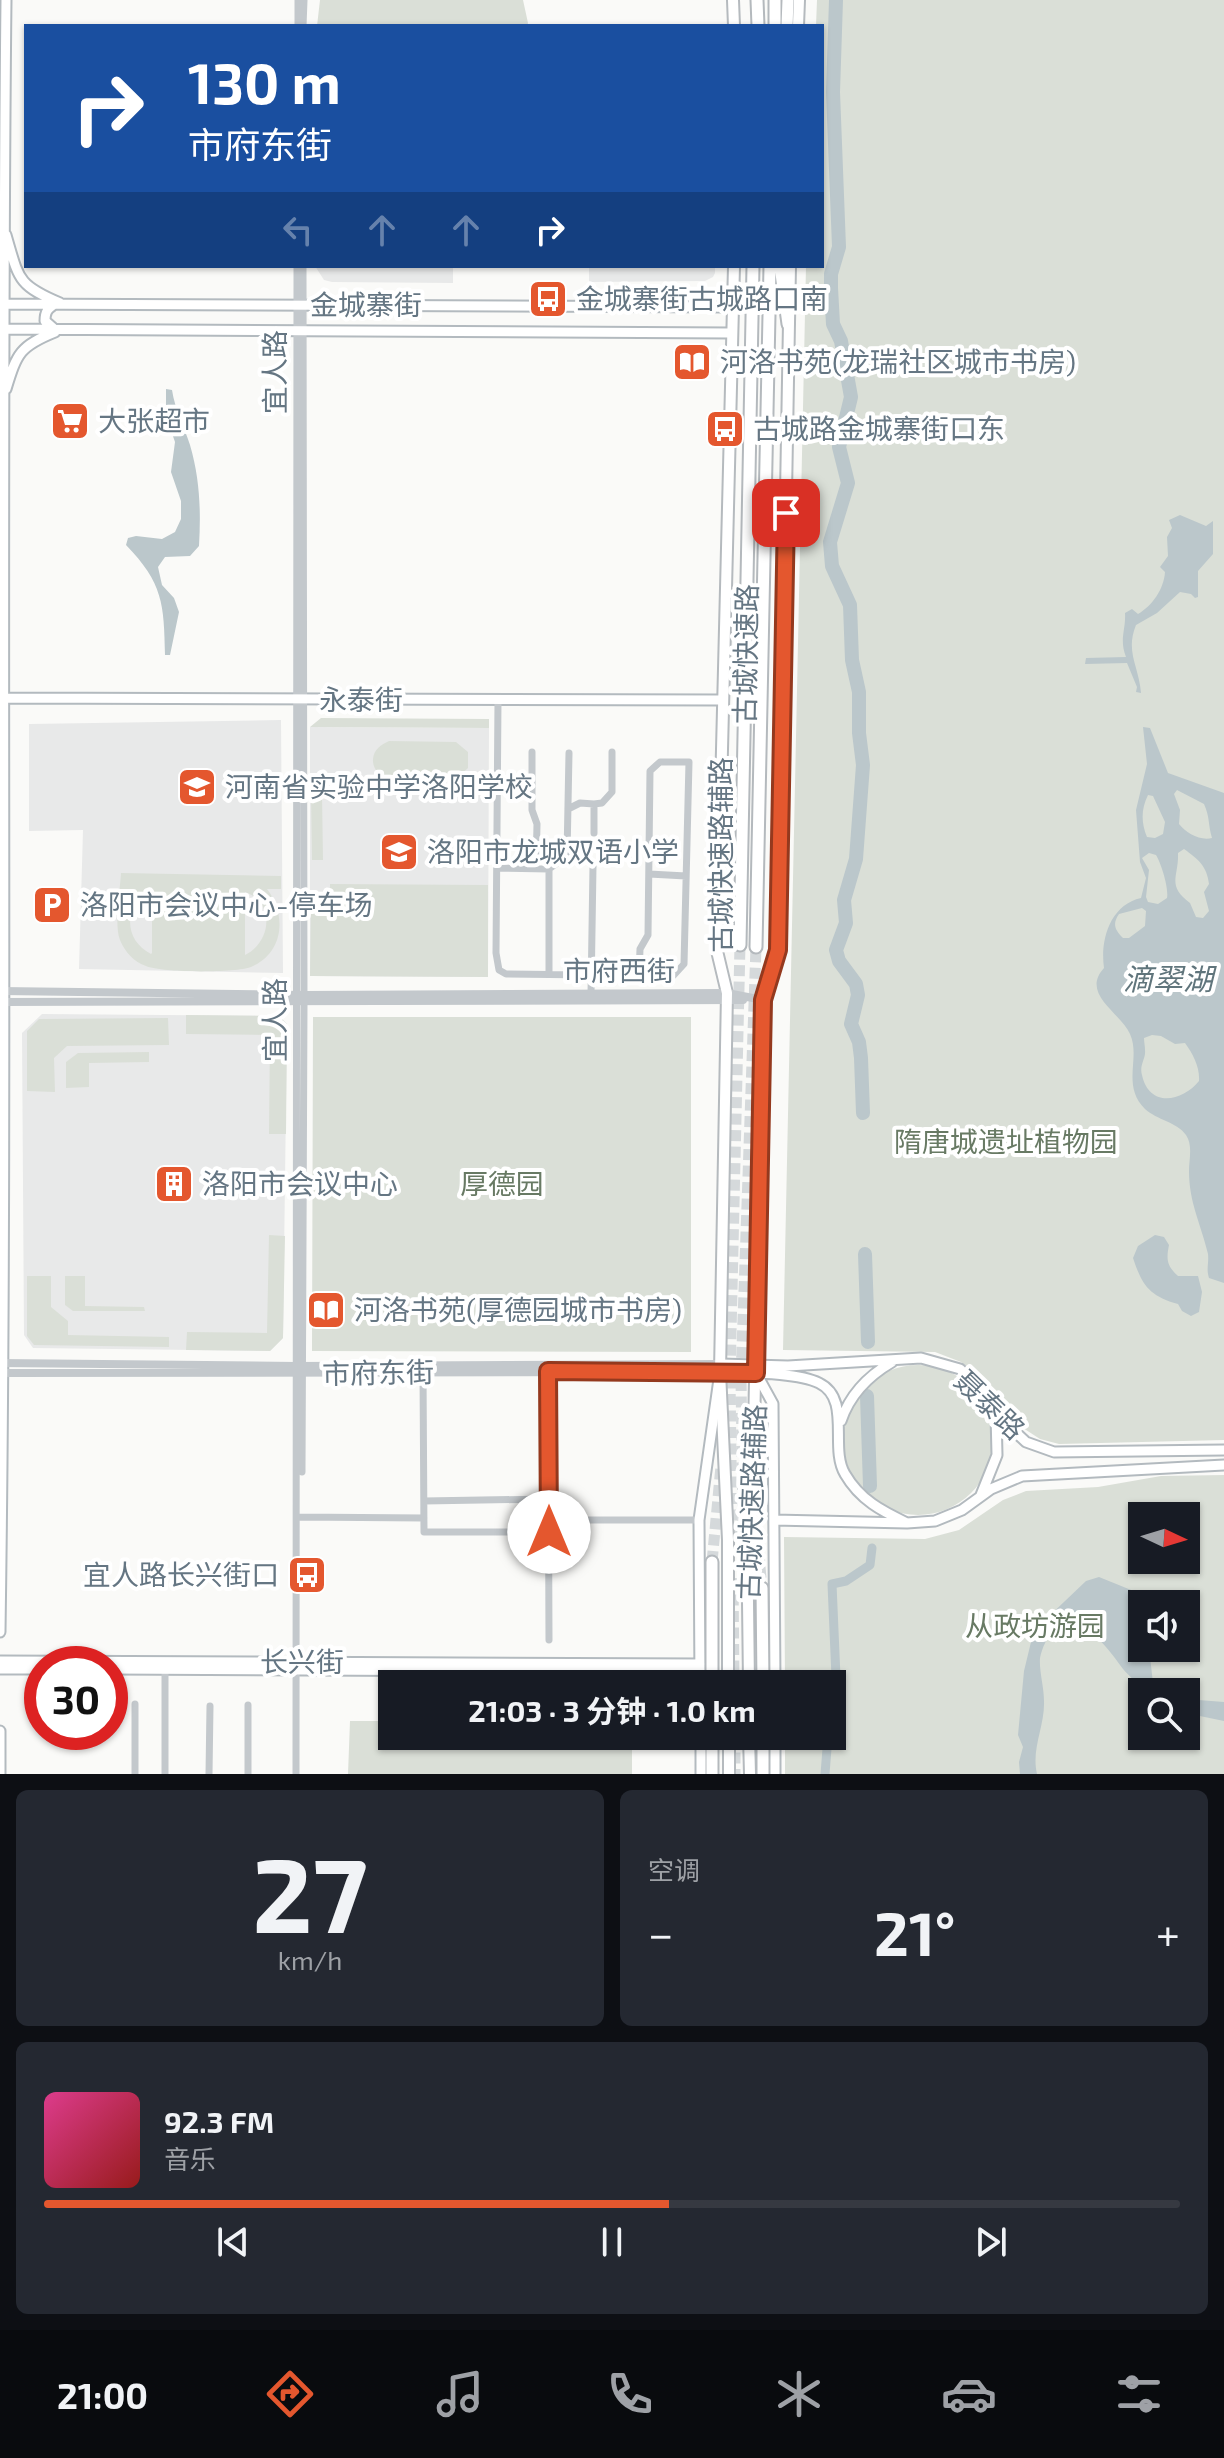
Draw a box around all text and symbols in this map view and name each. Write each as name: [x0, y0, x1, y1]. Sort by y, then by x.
text: 130 m: [188, 48, 341, 115]
icon: right: [56, 56, 160, 160]
text: 市府东街: [188, 122, 332, 165]
icon: left: [276, 208, 320, 252]
icon: ahead: [360, 208, 404, 252]
icon: ahead: [444, 208, 488, 252]
icon: right: [528, 208, 572, 252]
bus stop icon: 金城寨街古城路口南: [527, 278, 569, 320]
place label: 金城寨街古城路口南: [576, 281, 828, 315]
street label: 金城寨街: [310, 287, 422, 321]
street label: 宜人路: [257, 330, 291, 414]
library icon: 河洛书苑(龙瑞社区城市书房): [671, 341, 713, 383]
place label: 河洛书苑(龙瑞社区城市书房): [720, 344, 1076, 378]
supermarket icon: 大张超市: [49, 400, 91, 442]
place label: 大张超市: [98, 403, 210, 437]
bus stop icon: 古城路金城寨街口东: [704, 408, 746, 450]
place label: 古城路金城寨街口东: [753, 411, 1005, 445]
pin: [752, 479, 820, 547]
icon: arrive: [764, 491, 808, 535]
street label: 古城快速路: [727, 584, 763, 724]
street label: 永泰街: [319, 682, 403, 716]
street label: 古城快速路辅路: [703, 757, 737, 953]
school or university icon: 河南省实验中学洛阳学校: [176, 766, 218, 808]
place label: 河南省实验中学洛阳学校: [225, 769, 533, 803]
school or university icon: 洛阳市龙城双语小学: [378, 831, 420, 873]
place label: 洛阳市龙城双语小学: [427, 834, 679, 868]
parking icon: 洛阳市会议中心-停车场: [31, 884, 73, 926]
place label: 洛阳市会议中心-停车场: [80, 887, 373, 921]
street label: 市府西街: [563, 953, 675, 987]
water label: 滴翠湖: [1123, 960, 1217, 996]
street label: 宜人路: [257, 978, 291, 1062]
park label: 隋唐城遗址植物园: [894, 1124, 1118, 1158]
building icon: 洛阳市会议中心: [153, 1163, 195, 1205]
place label: 洛阳市会议中心: [202, 1166, 398, 1200]
park label: 厚德园: [460, 1166, 544, 1200]
library icon: 河洛书苑(厚德园城市书房): [305, 1289, 347, 1331]
place label: 河洛书苑(厚德园城市书房): [354, 1292, 682, 1326]
street label: 市府东街: [322, 1354, 434, 1390]
street label: 聂泰路: [949, 1363, 1033, 1446]
street label: 古城快速路辅路: [731, 1403, 771, 1601]
position arrow: [507, 1490, 591, 1574]
north arrow: [1128, 1502, 1200, 1574]
map controls: [1128, 1502, 1200, 1750]
bus stop icon: 宜人路长兴街口: [286, 1554, 328, 1596]
place label: 宜人路长兴街口: [83, 1557, 279, 1591]
button: sound: [1128, 1590, 1200, 1662]
park label: 从政坊游园: [965, 1608, 1105, 1642]
street label: 长兴街: [260, 1644, 344, 1678]
speed limit sign: 30: [24, 1646, 128, 1750]
button: search: [1128, 1678, 1200, 1750]
text: 21:03 · 3 分钟 · 1.0 km: [468, 1692, 756, 1728]
text: 27: [252, 1829, 368, 1954]
text: 空调: [648, 1854, 700, 1885]
text: 21°: [874, 1896, 955, 1968]
text: −: [648, 1906, 674, 1959]
text: +: [1156, 1906, 1180, 1959]
text: km/h: [278, 1944, 342, 1975]
text: 92.3 FM: [164, 2103, 274, 2139]
text: 音乐: [164, 2143, 216, 2174]
icon: previous: [211, 2220, 255, 2264]
icon: pause: [590, 2220, 634, 2264]
icon: next: [969, 2220, 1013, 2264]
icon: directions: [262, 2366, 318, 2422]
icon: music: [432, 2366, 488, 2422]
icon: phone: [602, 2366, 658, 2422]
icon: climate: [771, 2366, 827, 2422]
icon: car: [941, 2366, 997, 2422]
icon: filters: [1111, 2366, 1167, 2422]
text: 21:00: [57, 2373, 148, 2416]

